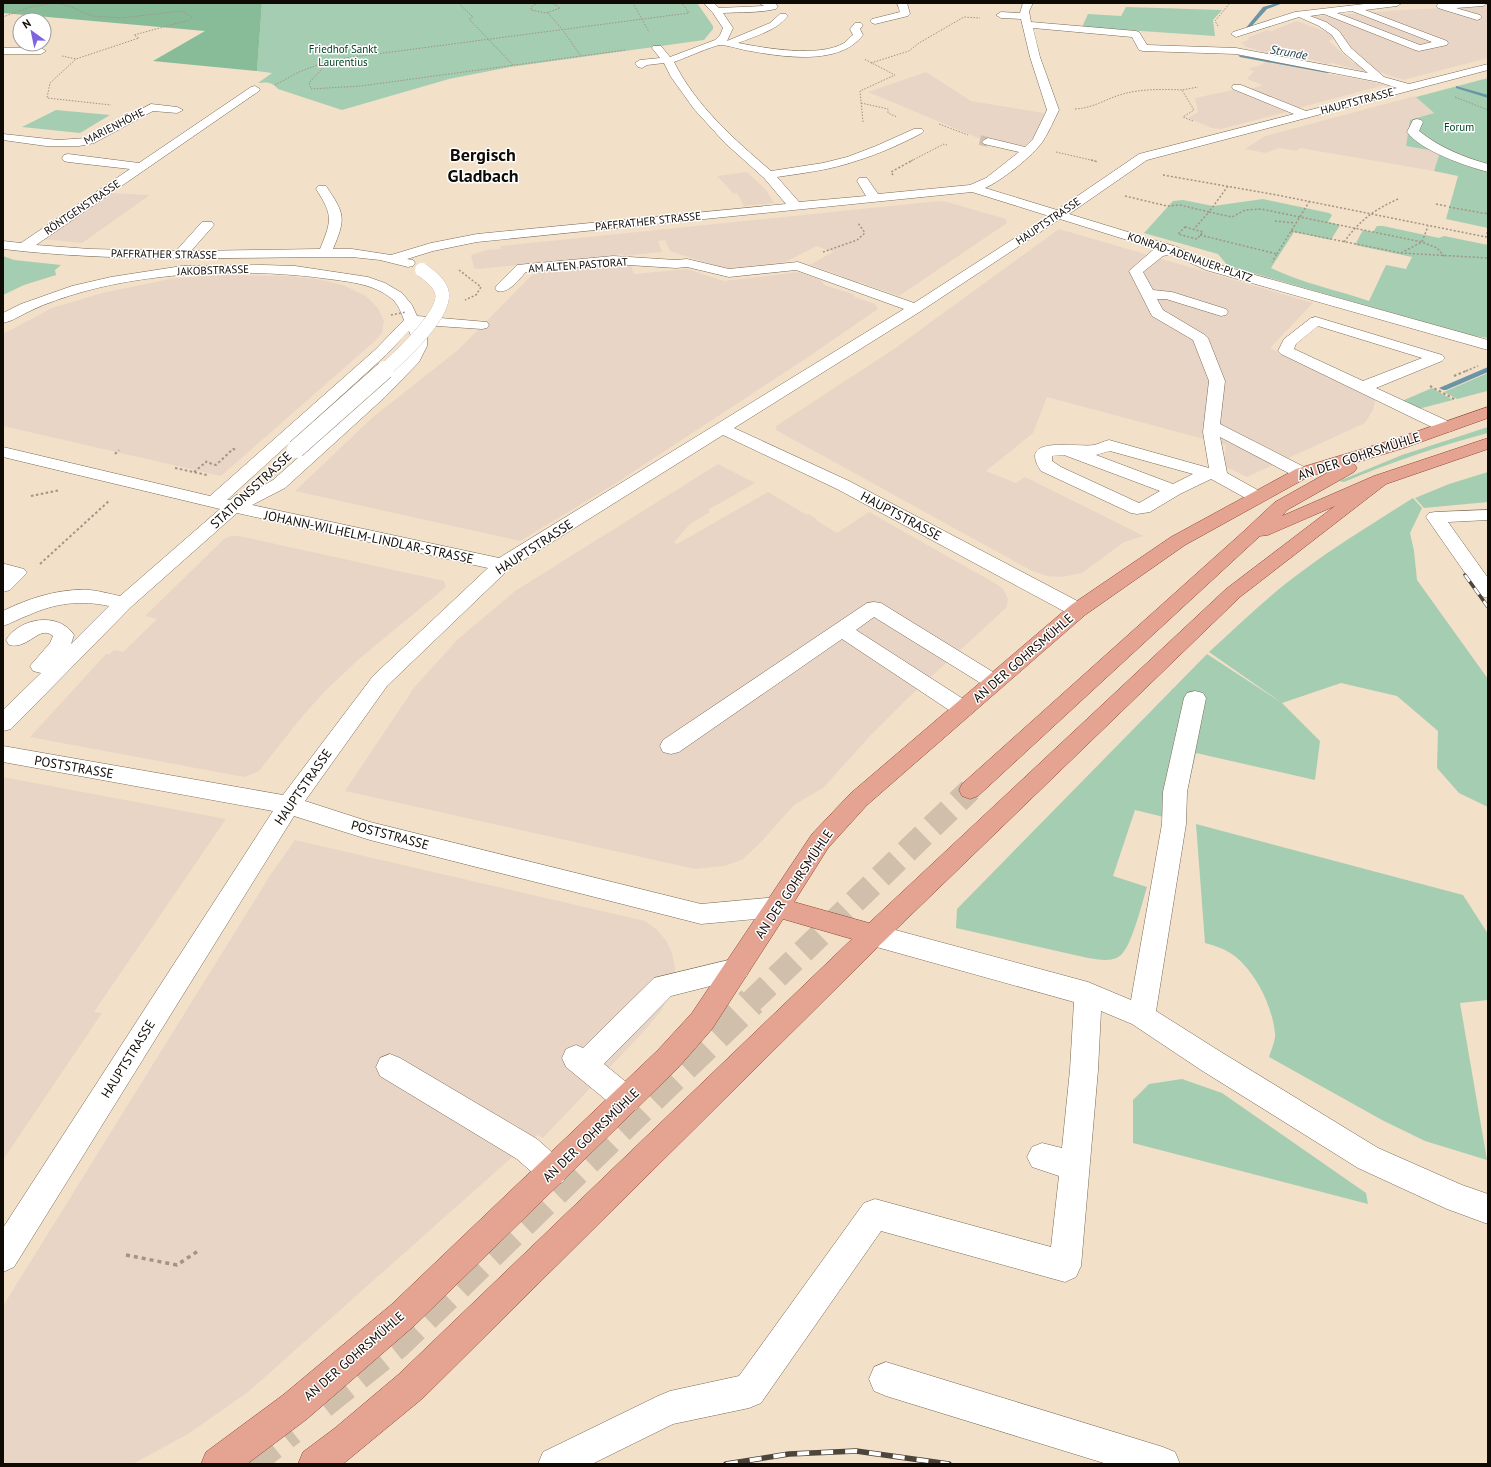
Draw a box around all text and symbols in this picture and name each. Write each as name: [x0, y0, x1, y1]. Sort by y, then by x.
north arrow: [12, 12, 52, 52]
text: N: [20, 16, 33, 31]
water label: Strunde: [1269, 41, 1309, 63]
park label: Friedhof Sankt Laurentius: [309, 42, 377, 69]
street label: HAUPTSTRASSE: [1319, 84, 1395, 118]
street label: MARIENHÖHE: [81, 105, 147, 147]
park label: Forum: [1444, 120, 1474, 134]
district label: Bergisch Gladbach: [447, 143, 519, 187]
street label: RÖNTGENSTRASSE: [41, 176, 123, 238]
street label: HAUPTSTRASSE: [1013, 194, 1083, 248]
street label: PAFFRATHER STRASSE: [594, 208, 702, 234]
street label: KONRAD-ADENAUER-PLATZ: [1126, 229, 1254, 285]
street label: PAFFRATHER STRASSE: [111, 246, 217, 262]
street label: AM ALTEN PASTORAT: [528, 255, 628, 275]
street label: JAKOBSTRASSE: [176, 262, 249, 278]
street label: AN DER GOHRSMÜHLE: [1296, 428, 1422, 484]
street label: STATIONSSTRASSE: [207, 448, 295, 532]
street label: HAUPTSTRASSE: [858, 488, 944, 544]
street label: JOHANN-WILHELM-LINDLAR-STRASSE: [262, 506, 475, 568]
street label: HAUPTSTRASSE: [492, 516, 576, 578]
street label: AN DER GOHRSMÜHLE: [969, 610, 1077, 706]
street label: HAUPTSTRASSE: [271, 746, 335, 828]
street label: POSTSTRASSE: [33, 752, 115, 782]
street label: POSTSTRASSE: [349, 816, 431, 854]
street label: AN DER GOHRSMÜHLE: [751, 826, 837, 942]
street label: HAUPTSTRASSE: [97, 1017, 159, 1101]
street label: AN DER GOHRSMÜHLE: [539, 1084, 643, 1186]
street label: AN DER GOHRSMÜHLE: [300, 1308, 408, 1404]

